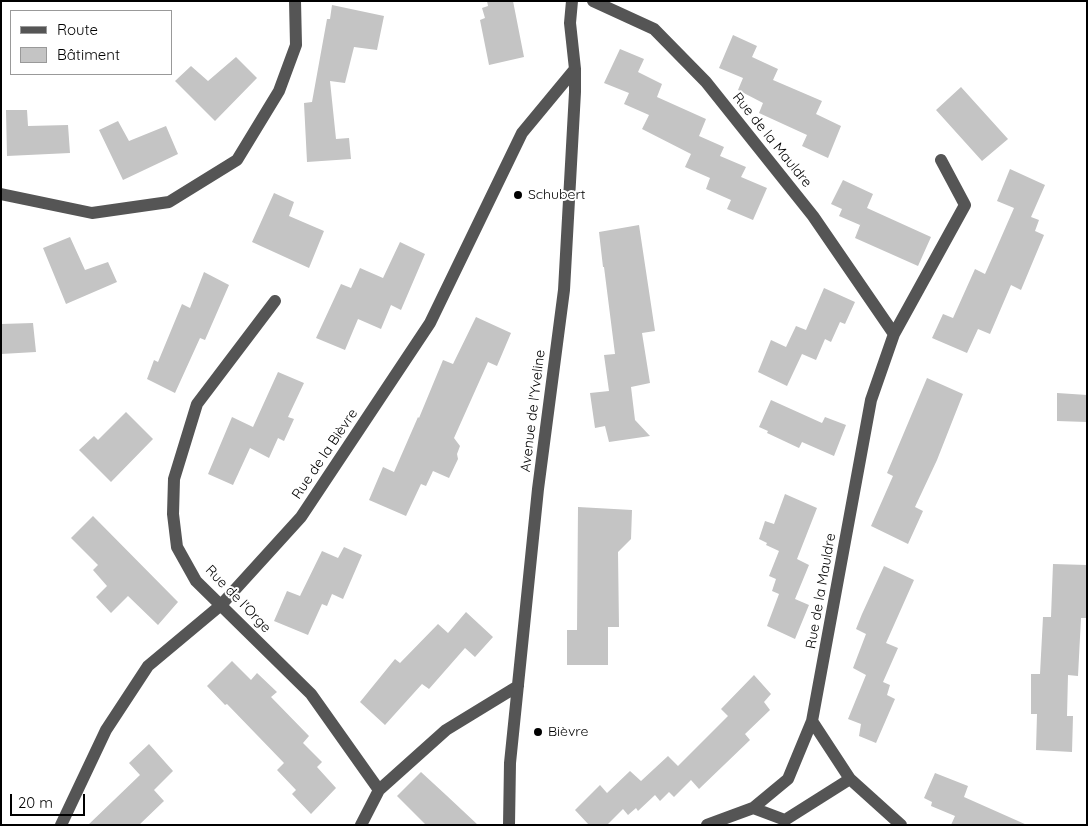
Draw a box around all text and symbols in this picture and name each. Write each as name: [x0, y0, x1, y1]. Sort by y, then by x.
legend: [10, 10, 172, 75]
text: Route: [57, 20, 98, 39]
text: Bâtiment: [57, 45, 120, 64]
street label: Rue de la Mauldre: [729, 89, 815, 191]
place label: Schubert: [528, 187, 586, 203]
marker: Schubert: [512, 189, 524, 201]
street label: Avenue de l'Yveline: [517, 349, 549, 473]
street label: Rue de la Bièvre: [289, 406, 361, 502]
street label: Rue de la Mauldre: [803, 532, 839, 650]
street label: Rue de l'Orge: [202, 562, 274, 636]
place label: Bièvre: [548, 724, 588, 740]
marker: Bièvre: [532, 726, 544, 738]
scale bar: [12, 784, 88, 816]
text: 20 m: [18, 793, 53, 812]

